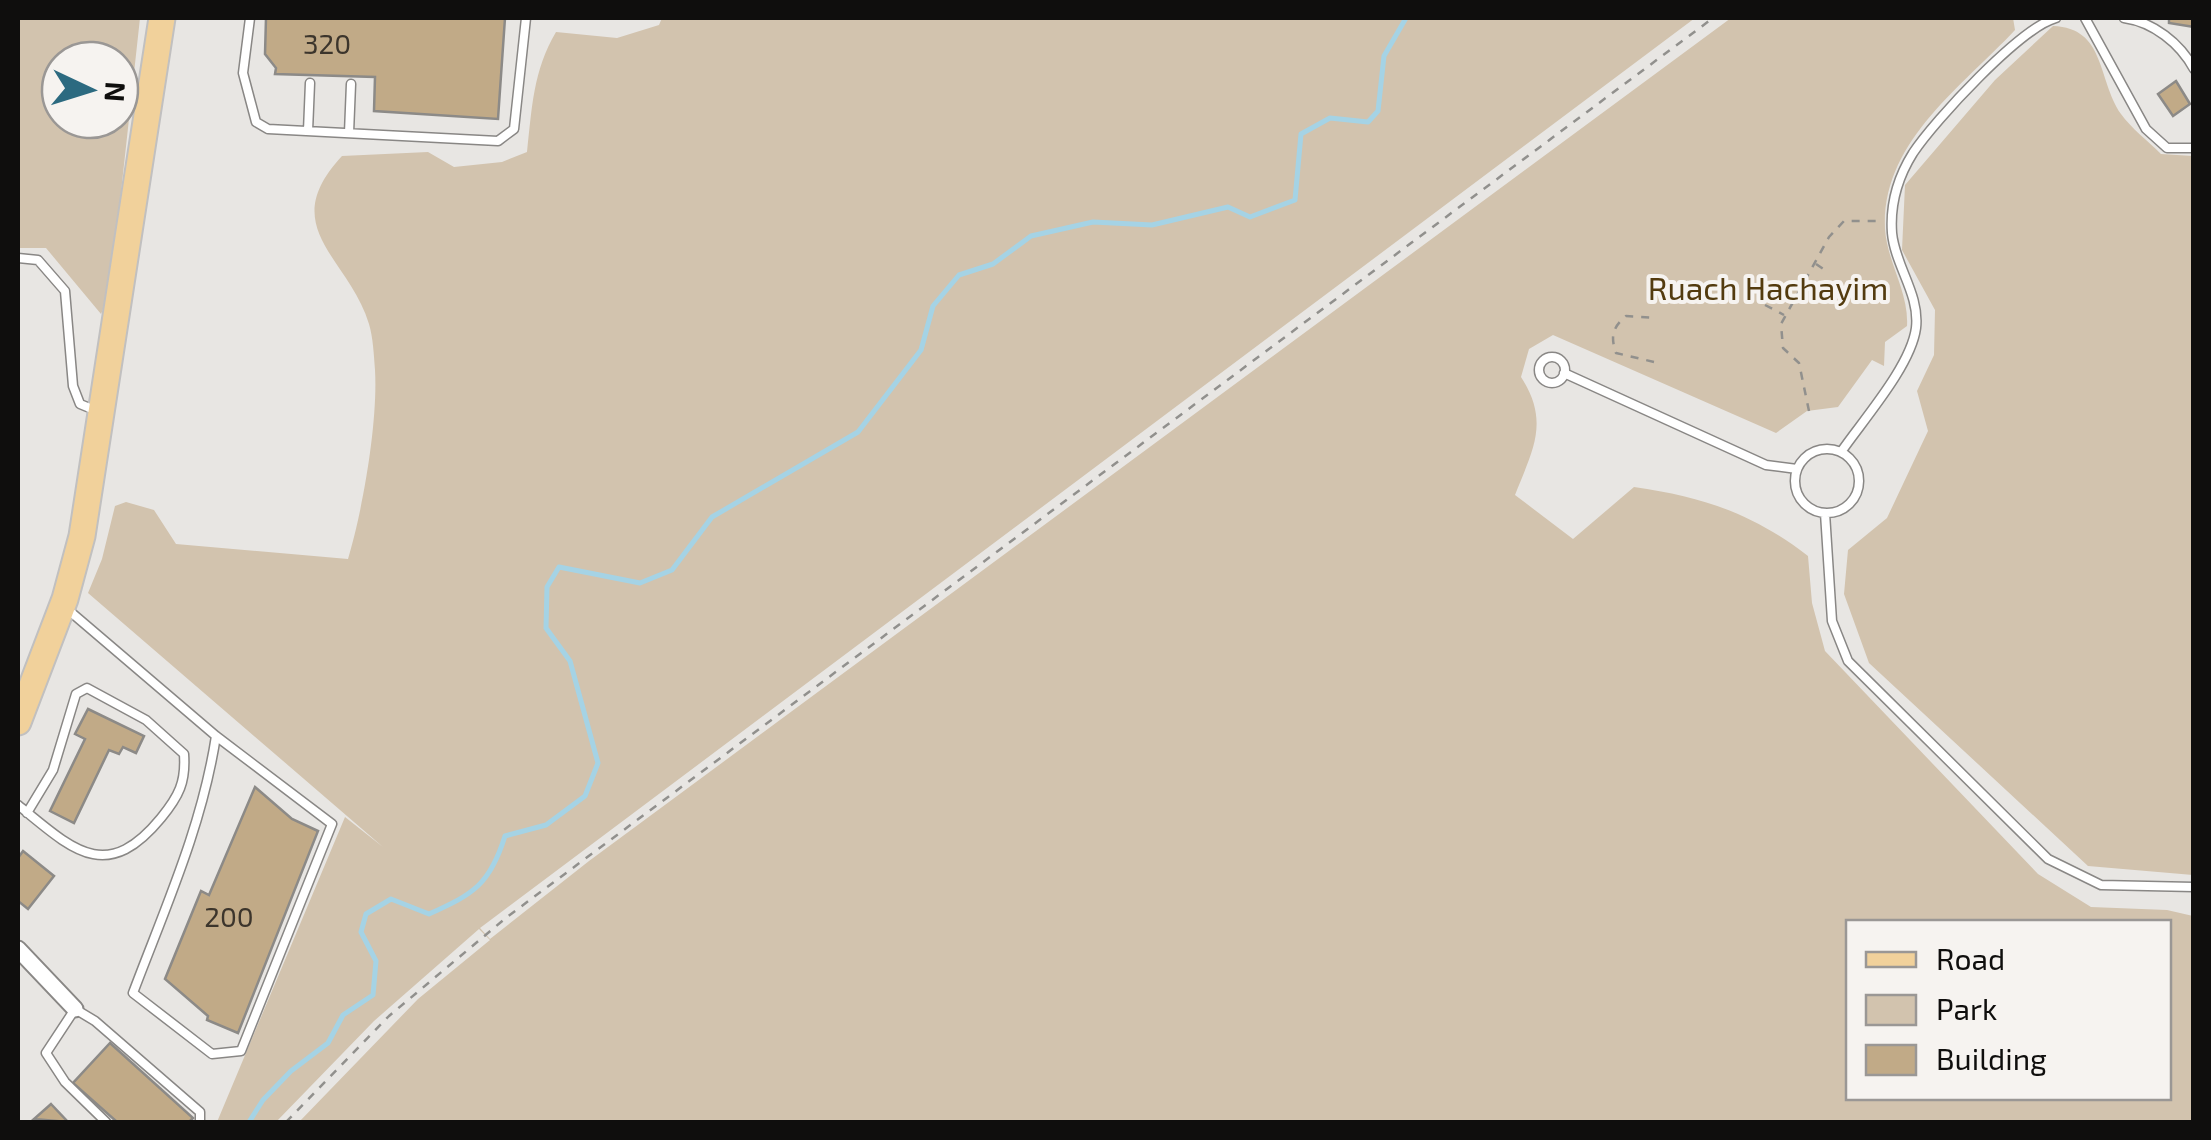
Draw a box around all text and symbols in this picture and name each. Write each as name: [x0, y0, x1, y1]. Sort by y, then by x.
house number: 320: [303, 26, 351, 60]
north arrow: [40, 40, 140, 140]
text: N: [98, 81, 134, 103]
park label: Ruach Hachayim: [1648, 268, 1888, 306]
house number: 200: [204, 899, 254, 933]
legend: [1846, 920, 2171, 1100]
text: Road: [1936, 940, 2005, 976]
text: Park: [1936, 990, 1997, 1026]
text: Building: [1936, 1040, 2047, 1076]

